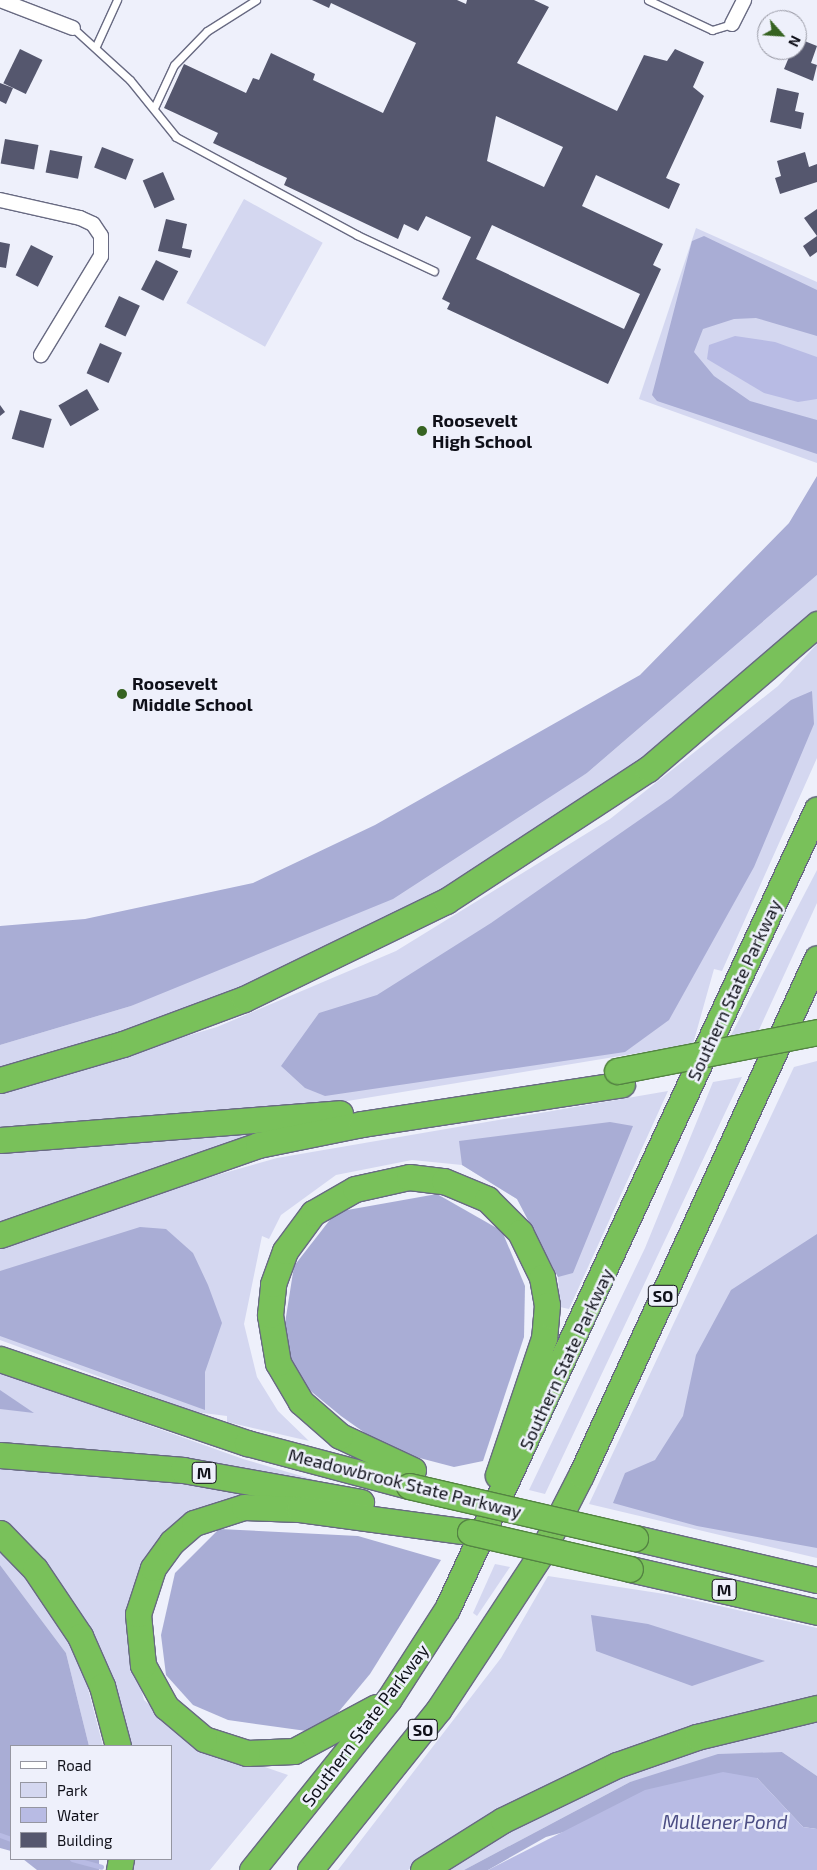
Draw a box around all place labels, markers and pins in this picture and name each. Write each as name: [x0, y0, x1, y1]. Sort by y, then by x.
place label: Roosevelt High School: [432, 410, 532, 452]
marker: Roosevelt High School: [416, 425, 428, 437]
place label: Roosevelt Middle School: [132, 673, 253, 716]
marker: Roosevelt Middle School: [116, 688, 128, 700]

